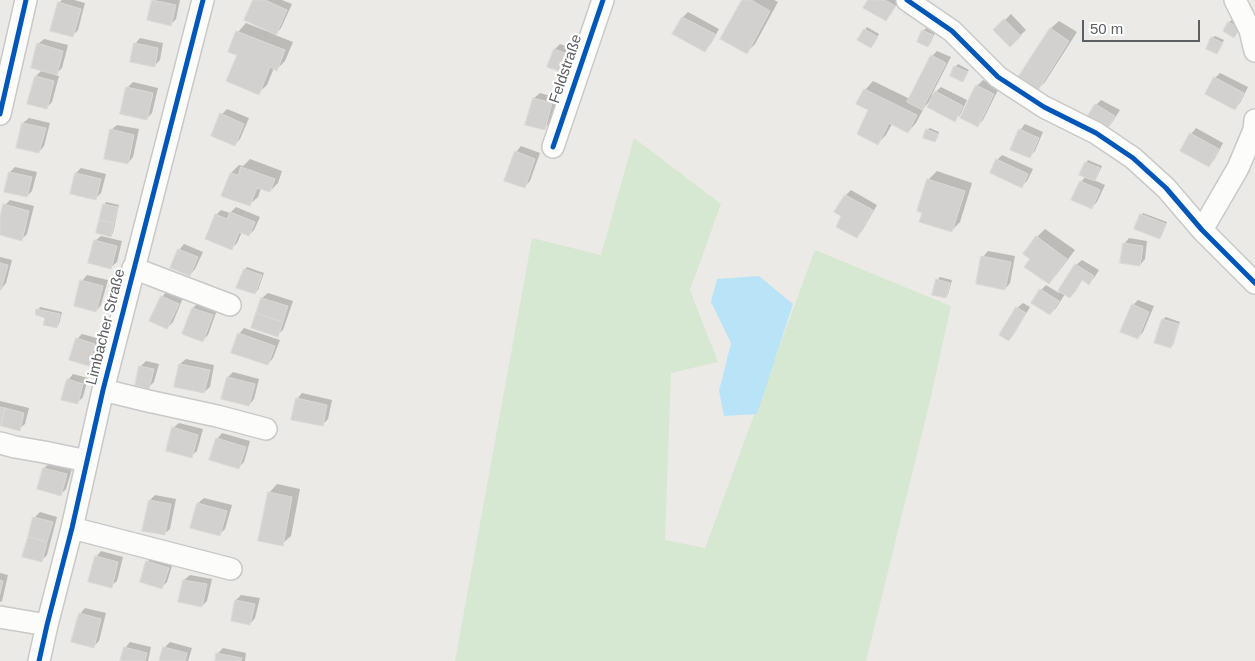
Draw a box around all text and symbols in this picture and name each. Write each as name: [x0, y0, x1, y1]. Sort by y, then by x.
scale bar: [1085, 10, 1202, 42]
text: 50 m: [1090, 20, 1123, 37]
street label: Feldstraße: [546, 32, 586, 106]
street label: Limbacher Straße: [83, 267, 129, 387]

